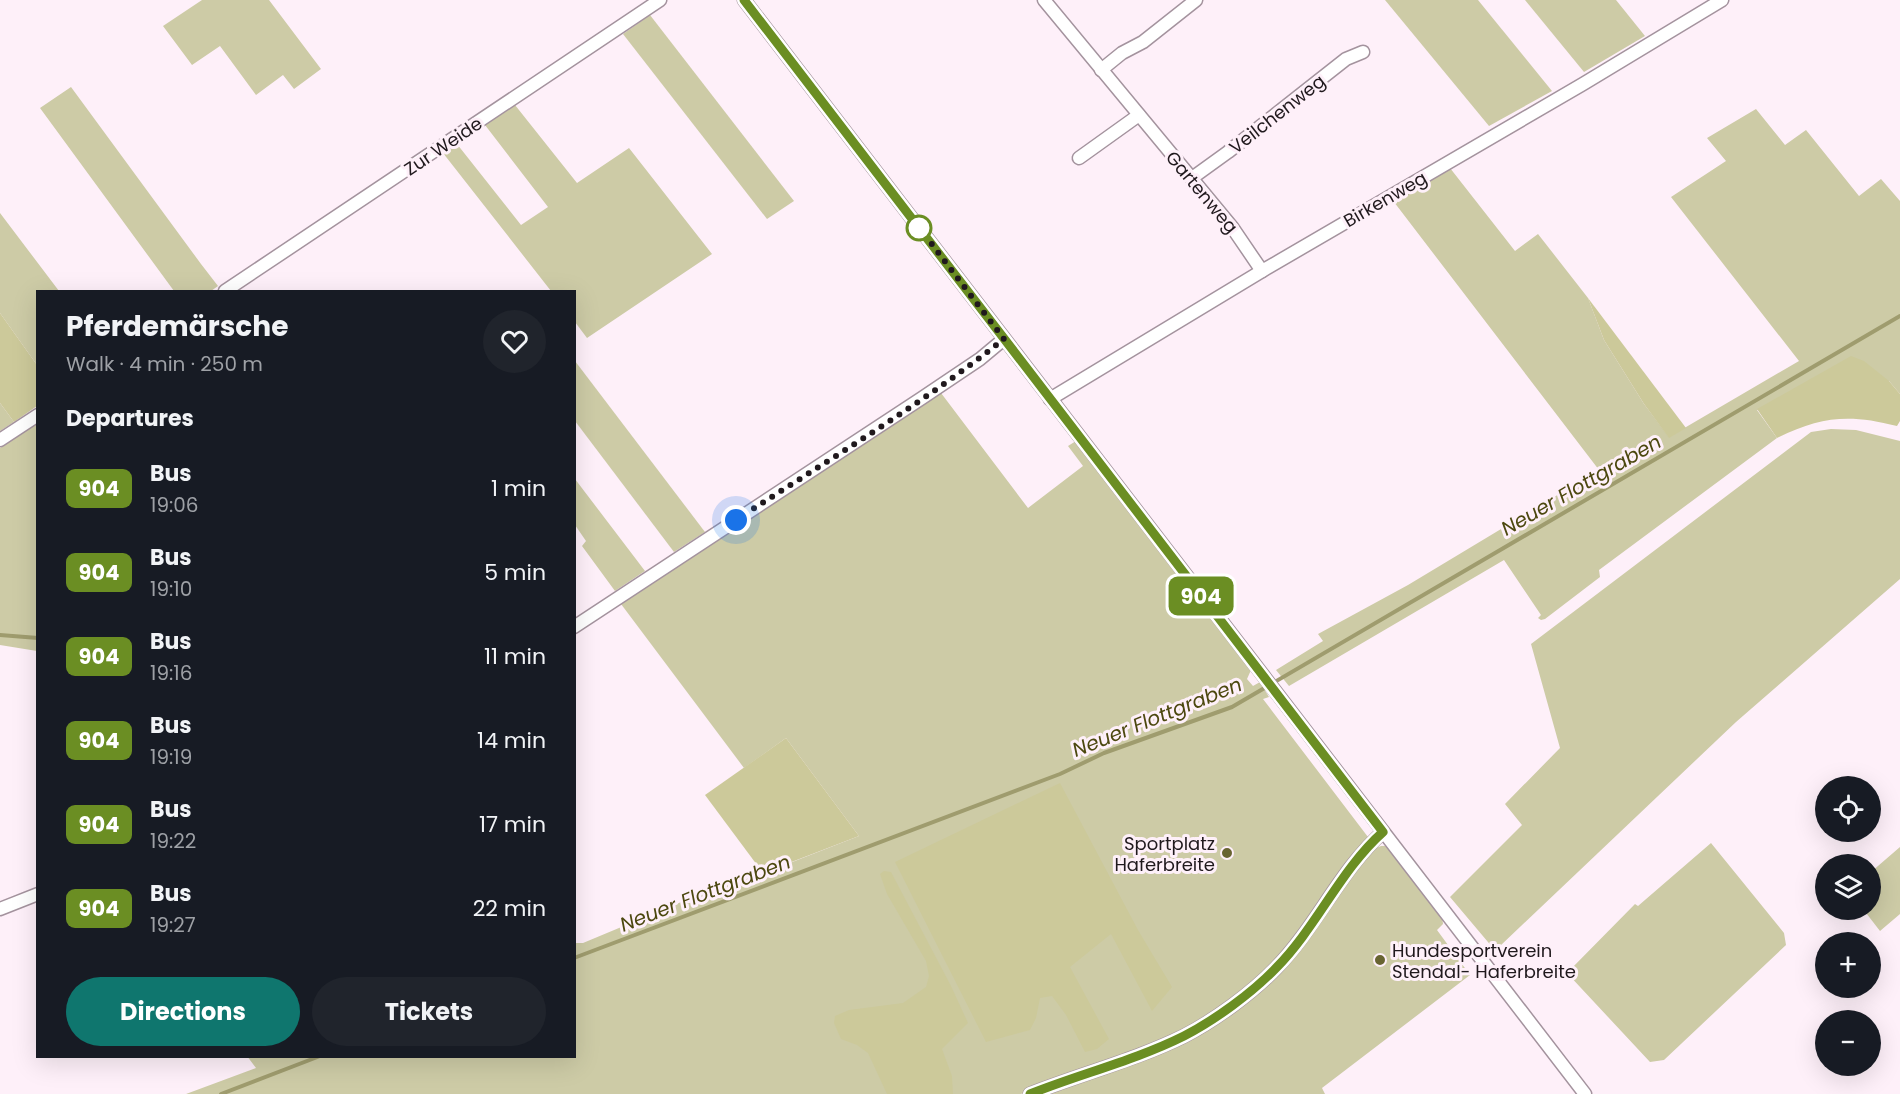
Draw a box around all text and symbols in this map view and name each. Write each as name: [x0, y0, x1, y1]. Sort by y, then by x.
street label: Veilchenweg: [1224, 69, 1330, 159]
street label: Zur Weide: [399, 111, 487, 181]
street label: Gartenweg: [1160, 146, 1244, 238]
street label: Birkenweg: [1339, 165, 1431, 233]
unlabelled marker: [906, 215, 932, 241]
text: Pferdemärsche: [66, 307, 288, 346]
button: heart: [483, 310, 546, 373]
text: Walk · 4 min · 250 m: [66, 350, 263, 378]
text: Departures: [66, 403, 194, 434]
water label: Neuer Flottgraben: [1496, 428, 1666, 542]
text: Bus: [150, 458, 192, 489]
text: 1 min: [491, 473, 546, 504]
text: 904: [79, 474, 119, 503]
text: 19:06: [150, 491, 199, 519]
your location: [721, 505, 751, 535]
text: Bus: [150, 542, 192, 573]
text: 5 min: [484, 557, 546, 588]
text: 904: [79, 558, 119, 587]
text: 19:10: [150, 575, 192, 603]
line badge: 904: [1166, 576, 1236, 616]
text: 904: [1181, 582, 1221, 611]
text: Bus: [150, 626, 192, 657]
text: 11 min: [484, 641, 546, 672]
text: 904: [79, 642, 119, 671]
text: 19:16: [150, 659, 192, 687]
water label: Neuer Flottgraben: [1068, 670, 1246, 764]
text: Bus: [150, 710, 192, 741]
text: 14 min: [477, 725, 546, 756]
text: 904: [79, 726, 119, 755]
text: 19:19: [150, 743, 192, 771]
map controls: [1815, 776, 1881, 1076]
button: locate: [1815, 776, 1881, 842]
text: Bus: [150, 794, 192, 825]
text: 17 min: [479, 809, 546, 840]
text: 904: [79, 810, 119, 839]
text: 19:22: [150, 827, 196, 855]
place label: Sportplatz Haferbreite: [1114, 831, 1215, 877]
marker: Sportplatz Haferbreite: [1220, 846, 1234, 860]
water label: Neuer Flottgraben: [616, 848, 794, 938]
button: layers: [1815, 854, 1881, 920]
text: Bus: [150, 878, 192, 909]
text: 22 min: [473, 893, 546, 924]
text: 904: [79, 894, 119, 923]
text: 19:27: [150, 911, 196, 939]
button: +: [1815, 932, 1881, 998]
place label: Hundesportverein Stendal- Haferbreite: [1392, 938, 1576, 984]
marker: Hundesportverein Stendal- Haferbreite: [1373, 953, 1387, 967]
button: Directions: [66, 977, 300, 1046]
button: Tickets: [312, 977, 546, 1046]
button: −: [1815, 1010, 1881, 1076]

